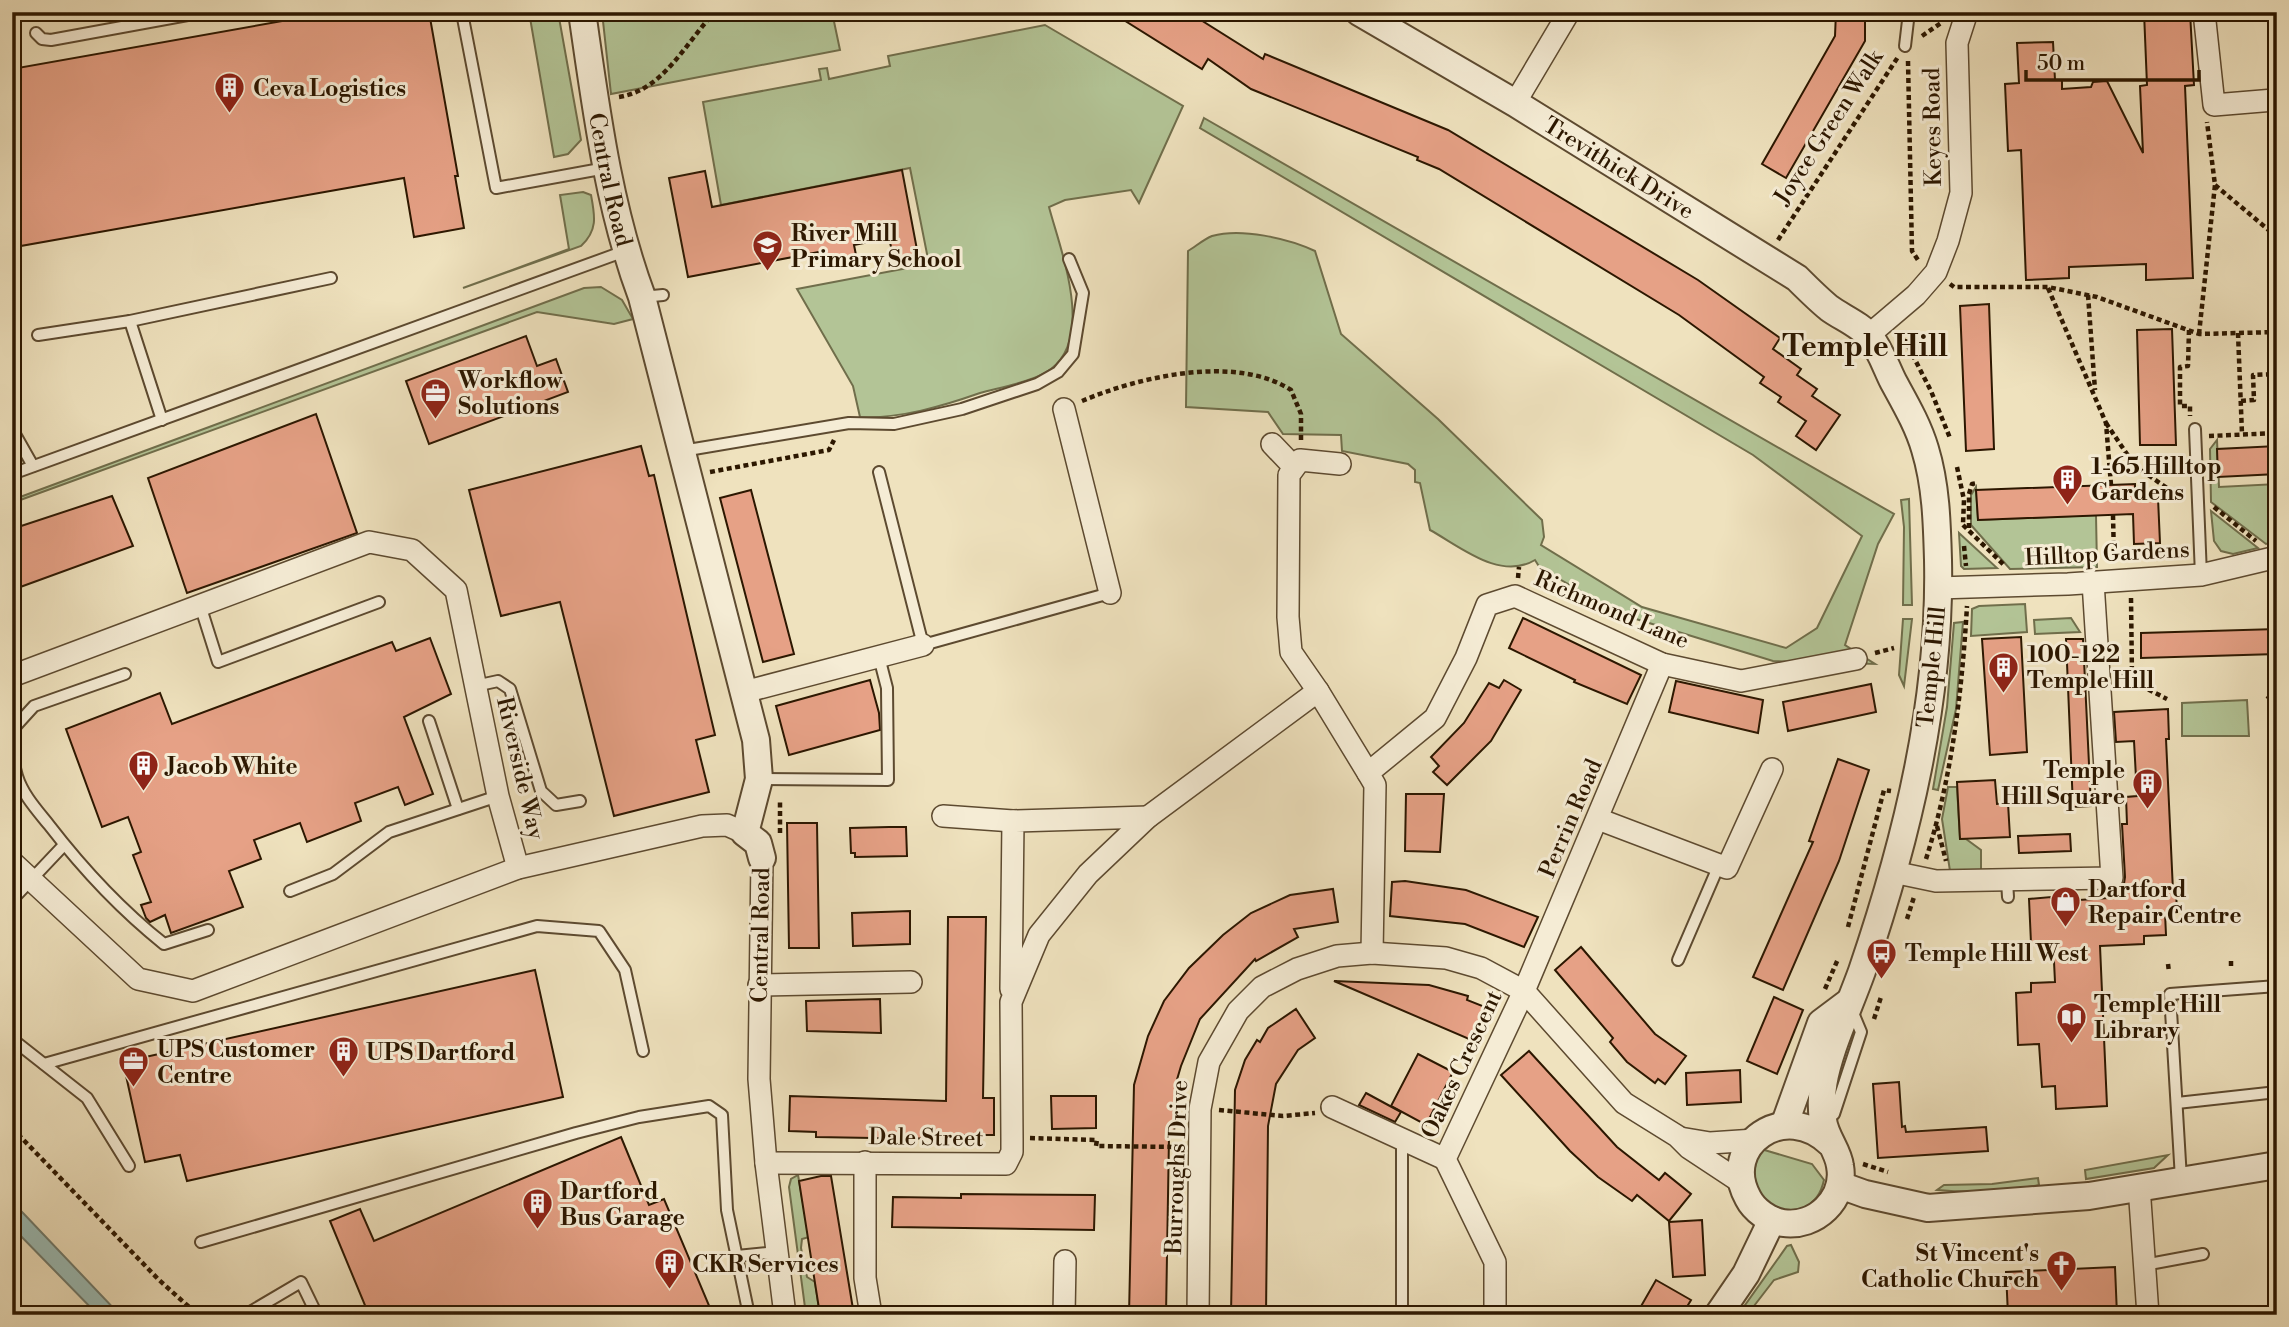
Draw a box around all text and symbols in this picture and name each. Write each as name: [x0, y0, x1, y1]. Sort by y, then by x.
scale bar: [2026, 38, 2200, 82]
street label: Joyce Green Walk: [1768, 44, 1890, 211]
text: 50 m: [2037, 51, 2085, 77]
street label: Keyes Road: [1918, 67, 1948, 187]
building icon: Ceva Logistics: [213, 71, 247, 115]
place label: Ceva Logistics: [253, 75, 406, 103]
street label: Central Road: [582, 111, 638, 250]
street label: Trevithick Drive: [1538, 111, 1699, 226]
place label: River Mill Primary School: [791, 220, 962, 274]
school or university icon: River Mill Primary School: [751, 229, 785, 273]
district label: Temple Hill: [1782, 328, 1948, 366]
place label: Workflow Solutions: [457, 367, 563, 421]
office icon: Workflow Solutions: [418, 376, 452, 420]
place label: 1-65 Hilltop Gardens: [2091, 453, 2222, 507]
building icon: 1-65 Hilltop Gardens: [2051, 462, 2085, 506]
street label: Hilltop Gardens: [2024, 536, 2190, 572]
street label: Richmond Lane: [1530, 565, 1693, 655]
street label: Temple Hill: [1912, 605, 1952, 729]
place label: 100-122 Temple Hill: [2027, 641, 2154, 695]
building icon: 100-122 Temple Hill: [1987, 650, 2021, 694]
street label: Riverside Way: [490, 694, 550, 843]
building icon: Jacob White: [127, 749, 161, 793]
place label: Jacob White: [164, 753, 298, 781]
street label: Perrin Road: [1533, 755, 1608, 882]
place label: Temple Hill Square: [2001, 757, 2125, 811]
building icon: Temple Hill Square: [2131, 766, 2165, 810]
street label: Central Road: [746, 867, 776, 1003]
place label: Dartford Repair Centre: [2088, 876, 2241, 930]
shop icon: Dartford Repair Centre: [2048, 885, 2082, 929]
bus stop icon: Temple Hill West: [1865, 936, 1899, 980]
place label: Temple Hill West: [1905, 940, 2089, 968]
street label: Oakes Crescent: [1415, 986, 1508, 1143]
place label: Temple Hill Library: [2094, 991, 2221, 1045]
library icon: Temple Hill Library: [2054, 1000, 2088, 1044]
building icon: UPS Dartford: [326, 1035, 360, 1079]
place label: UPS Customer Centre: [157, 1036, 315, 1090]
place label: UPS Dartford: [366, 1039, 516, 1067]
office icon: UPS Customer Centre: [117, 1045, 151, 1089]
street label: Burroughs Drive: [1160, 1079, 1194, 1256]
street label: Dale Street: [868, 1123, 984, 1153]
place label: Dartford Bus Garage: [560, 1178, 685, 1232]
building icon: Dartford Bus Garage: [520, 1187, 554, 1231]
place label: St Vincent's Catholic Church: [1861, 1240, 2039, 1294]
building icon: CKR Services: [652, 1247, 686, 1291]
church icon: St Vincent's Catholic Church: [2045, 1249, 2079, 1293]
place label: CKR Services: [692, 1251, 839, 1279]

